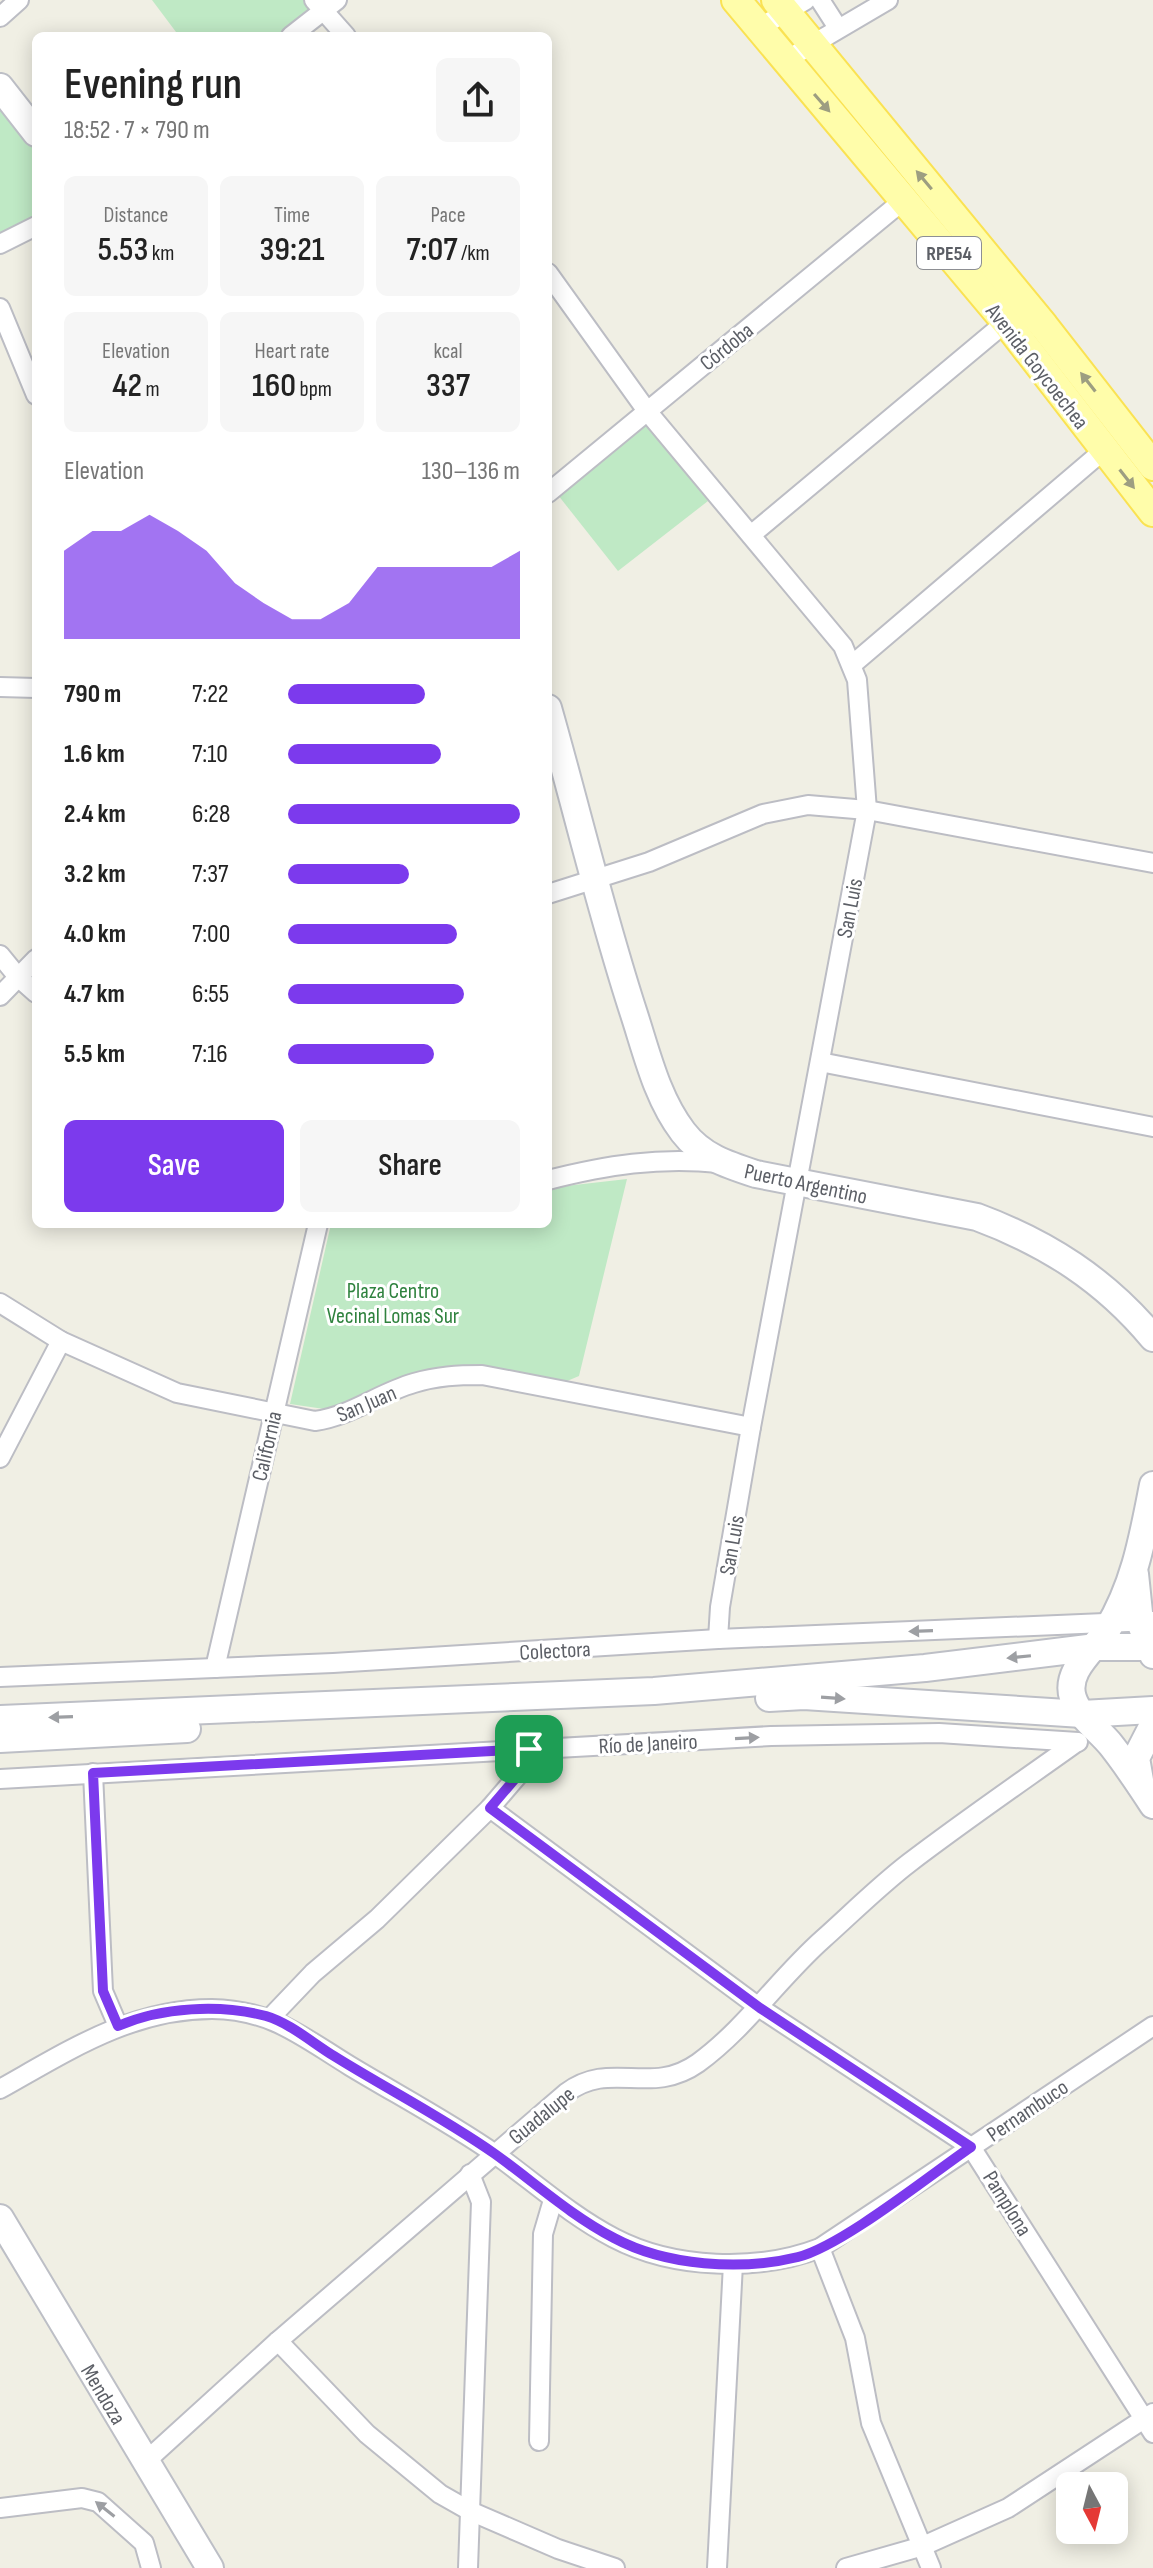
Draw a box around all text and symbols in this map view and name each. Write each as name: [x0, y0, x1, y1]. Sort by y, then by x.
text: Evening run: [64, 58, 242, 111]
button: share: [436, 58, 520, 142]
one-way arrow: [813, 93, 831, 112]
text: 18:52 · 7 × 790 m: [64, 115, 210, 146]
one-way arrow: [916, 171, 933, 191]
text: Distance: [104, 202, 168, 229]
text: Time: [274, 202, 310, 229]
text: Pace: [430, 202, 466, 229]
text: 5.53: [98, 229, 148, 270]
text: 39:21: [260, 229, 324, 270]
text: 7:07: [406, 229, 458, 270]
road number: RPE54: [917, 237, 981, 269]
text: km: [148, 240, 174, 267]
text: /km: [458, 240, 490, 267]
street label: Avenida Goycoechea: [979, 298, 1094, 435]
street label: Córdoba: [695, 317, 759, 377]
text: Elevation: [102, 338, 170, 365]
text: Heart rate: [254, 338, 330, 365]
text: kcal: [433, 338, 463, 365]
text: 42: [112, 365, 142, 406]
text: 160: [252, 365, 296, 406]
text: 337: [426, 365, 470, 406]
one-way arrow: [1080, 372, 1096, 392]
text: m: [142, 376, 160, 403]
text: bpm: [296, 376, 332, 403]
text: Elevation: [64, 456, 144, 487]
text: 130–136 m: [422, 456, 520, 487]
one-way arrow: [1118, 469, 1134, 489]
text: 790 m: [64, 679, 121, 710]
text: 7:22: [192, 679, 229, 710]
text: 1.6 km: [64, 739, 125, 770]
text: 7:10: [192, 739, 228, 770]
text: 2.4 km: [64, 799, 126, 830]
text: 6:28: [192, 799, 230, 830]
text: 3.2 km: [64, 859, 126, 890]
text: 7:37: [192, 859, 228, 890]
street label: San Luis: [831, 876, 869, 940]
text: 4.0 km: [64, 919, 126, 950]
text: 7:00: [192, 919, 230, 950]
text: 4.7 km: [64, 979, 125, 1010]
text: 6:55: [192, 979, 229, 1010]
text: 5.5 km: [64, 1039, 125, 1070]
text: 7:16: [192, 1039, 228, 1070]
button: Save: [64, 1120, 284, 1212]
button: Share: [300, 1120, 520, 1212]
street label: Puerto Argentino: [742, 1158, 870, 1211]
park label: Plaza Centro Vecinal Lomas Sur: [327, 1278, 459, 1330]
street label: San Juan: [333, 1380, 401, 1429]
street label: California: [246, 1409, 289, 1484]
street label: San Luis: [714, 1513, 751, 1577]
one-way arrow: [908, 1625, 933, 1638]
street label: Colectora: [519, 1636, 591, 1667]
one-way arrow: [1006, 1651, 1031, 1664]
one-way arrow: [821, 1691, 846, 1704]
one-way arrow: [48, 1710, 73, 1723]
pin: [495, 1715, 563, 1783]
icon: arrive: [507, 1727, 551, 1771]
street label: Río de Janeiro: [598, 1728, 698, 1761]
one-way arrow: [735, 1731, 760, 1744]
street label: Pernambuco: [982, 2074, 1074, 2148]
street label: Guadalupe: [503, 2081, 581, 2151]
street label: Pamplona: [976, 2166, 1037, 2241]
street label: Mendoza: [74, 2360, 131, 2430]
north arrow: [1056, 2472, 1128, 2544]
map controls: [1056, 2472, 1128, 2544]
one-way arrow: [95, 2502, 115, 2518]

